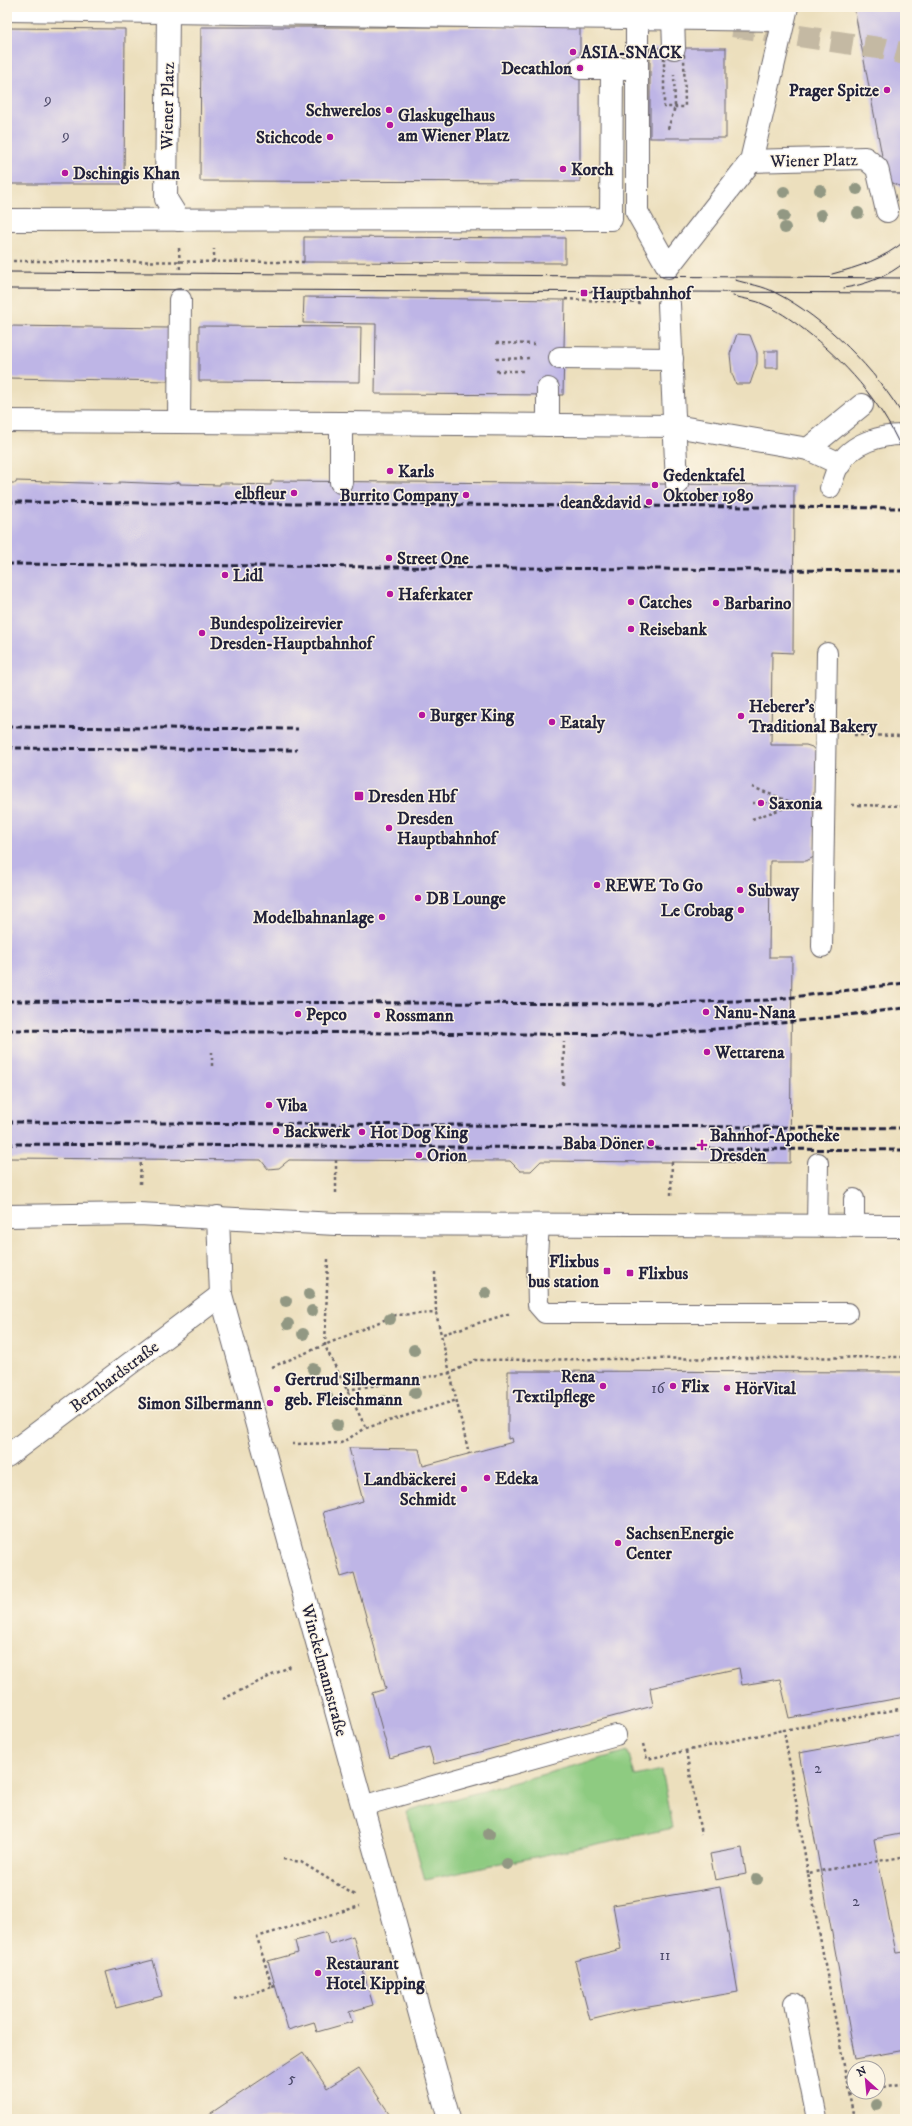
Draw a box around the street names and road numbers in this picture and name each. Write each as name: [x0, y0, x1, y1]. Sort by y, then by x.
street label: Wiener Platz: [156, 61, 180, 151]
street label: Wiener Platz: [769, 149, 859, 173]
street label: Bernhardstraße: [66, 1336, 164, 1417]
street label: Winckelmannstraße: [296, 1601, 352, 1739]

